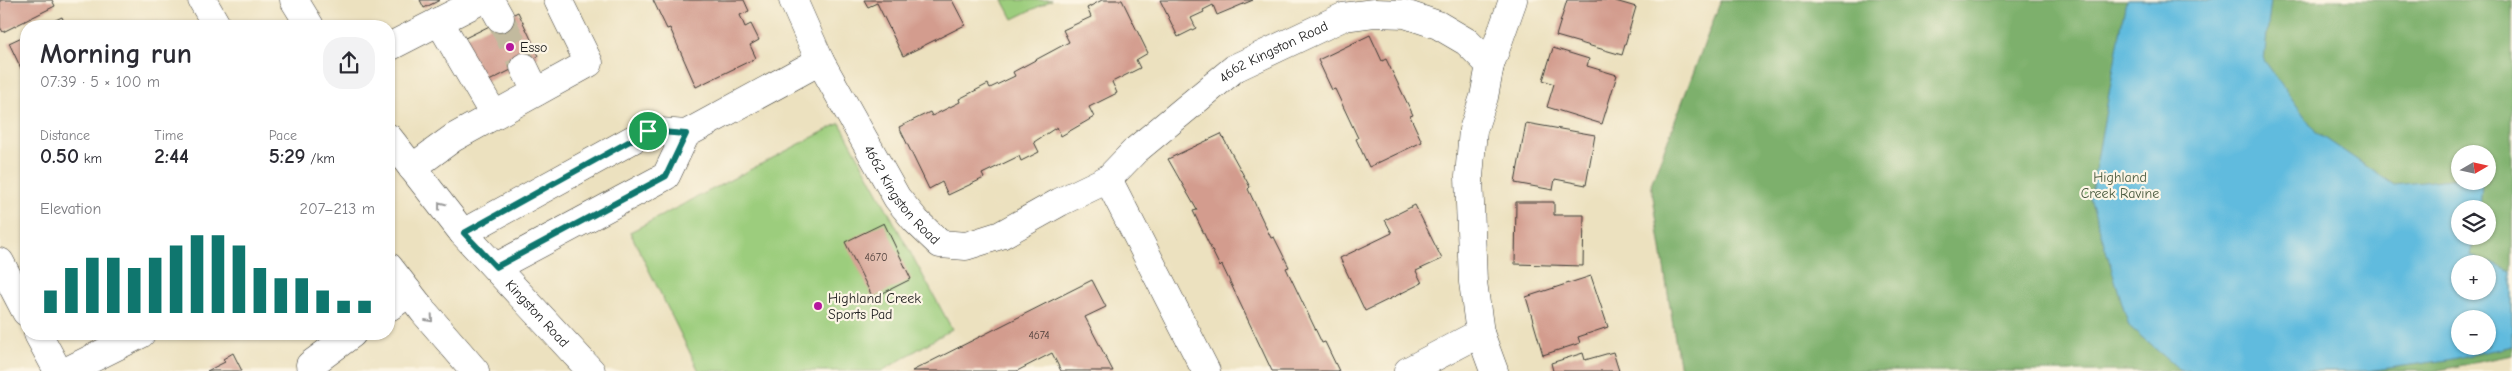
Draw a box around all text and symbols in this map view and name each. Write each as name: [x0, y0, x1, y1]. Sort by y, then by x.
street label: 4662 Kingston Road: [1216, 17, 1330, 86]
button: share: [323, 37, 375, 89]
text: Morning run: [40, 38, 192, 70]
place label: Esso: [520, 39, 547, 56]
marker: Esso: [504, 41, 516, 53]
text: 07:39 · 5 × 100 m: [40, 73, 160, 91]
pin: [627, 110, 669, 152]
icon: arrive: [634, 117, 662, 145]
text: Distance: [40, 127, 90, 144]
text: Time: [154, 127, 183, 144]
text: Pace: [269, 127, 297, 144]
street label: 4662 Kingston Road: [860, 142, 944, 248]
text: 0.50: [40, 144, 79, 168]
text: 2:44: [154, 144, 189, 168]
text: 5:29: [269, 144, 306, 168]
north arrow: [2451, 145, 2496, 190]
map controls: [2451, 145, 2496, 355]
text: km: [79, 150, 102, 167]
text: /km: [306, 150, 335, 167]
park label: Highland Creek Ravine: [2081, 169, 2159, 202]
text: Elevation: [40, 200, 101, 218]
text: 207–213 m: [300, 200, 375, 218]
button: layers: [2451, 200, 2496, 245]
one-way arrow: [439, 202, 447, 211]
house number: 4670: [864, 251, 888, 264]
button: +: [2451, 255, 2496, 300]
street label: Kingston Road: [502, 276, 573, 351]
place label: Highland Creek Sports Pad: [828, 290, 921, 323]
marker: Highland Creek Sports Pad: [812, 300, 824, 312]
button: −: [2451, 310, 2496, 355]
one-way arrow: [424, 314, 433, 323]
house number: 4674: [1029, 329, 1049, 342]

